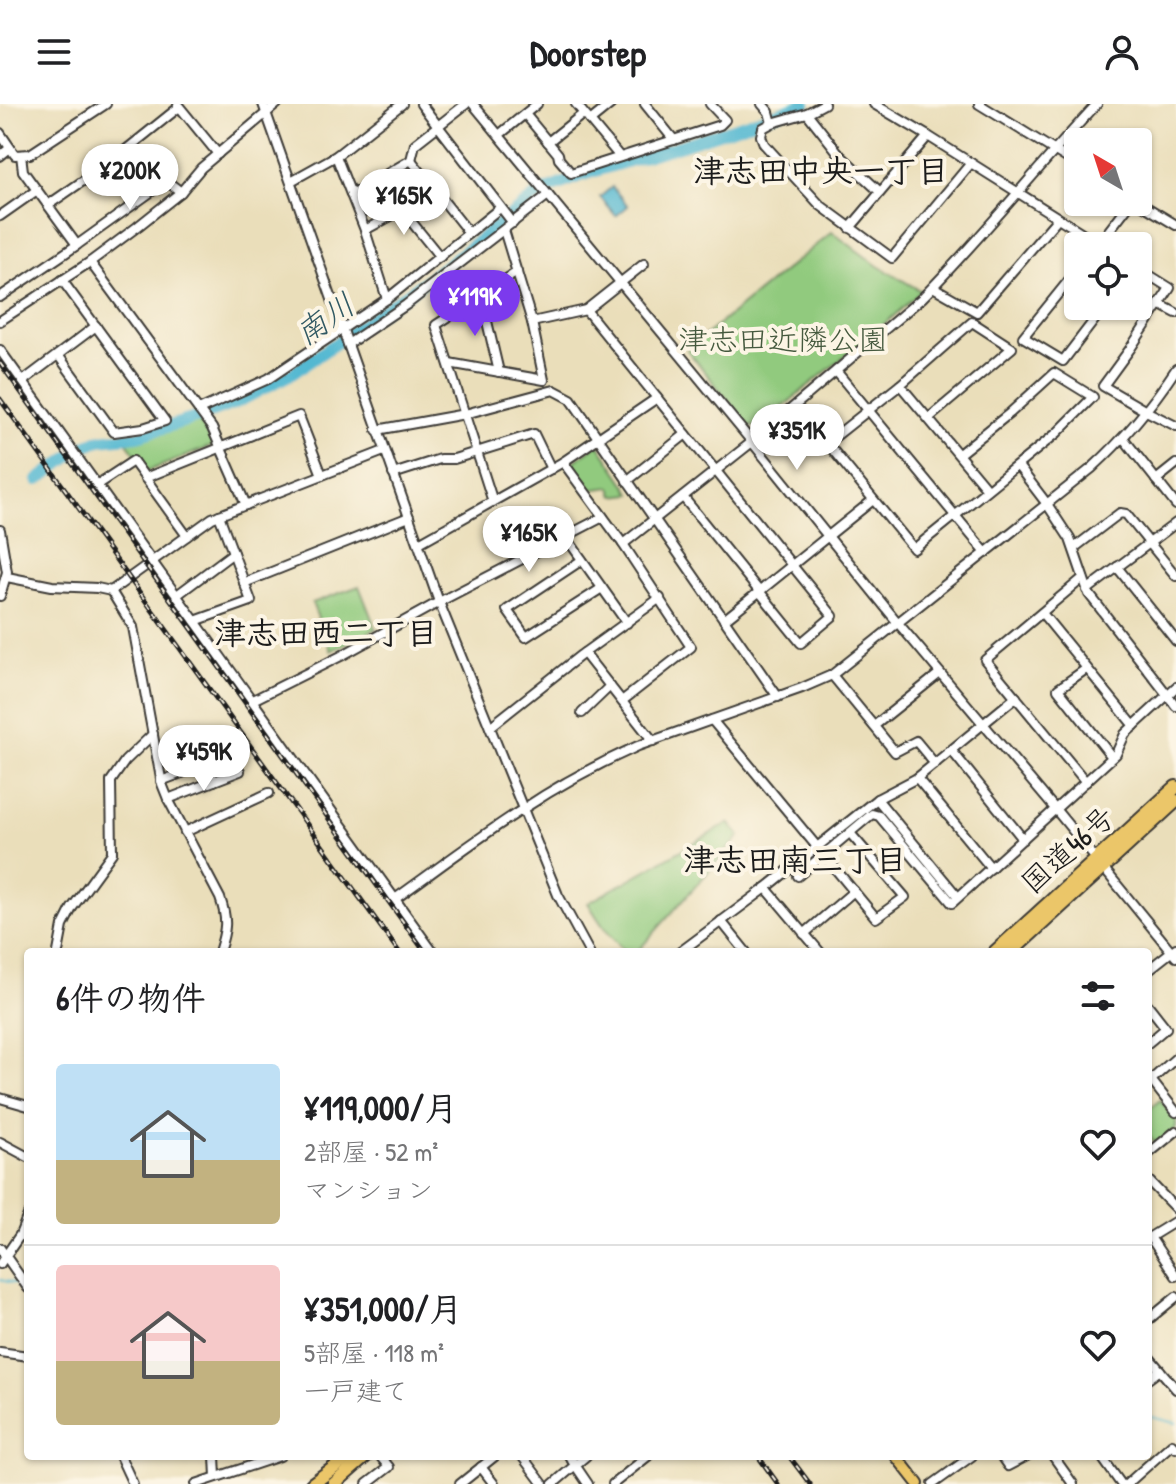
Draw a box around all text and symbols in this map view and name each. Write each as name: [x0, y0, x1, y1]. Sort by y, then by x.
text: Doorstep: [530, 28, 646, 77]
icon: menu: [32, 30, 76, 74]
icon: person: [1100, 30, 1144, 74]
north arrow: [1064, 128, 1152, 216]
map controls: [1064, 128, 1152, 320]
pin: ¥200K: [74, 144, 186, 212]
district label: 津志田中央一丁目: [693, 149, 949, 192]
text: ¥200K: [99, 152, 161, 187]
pin: ¥165K: [348, 169, 460, 237]
text: ¥165K: [376, 177, 432, 212]
button: locate: [1064, 232, 1152, 320]
pin: ¥119K: [419, 270, 531, 338]
text: ¥119K: [448, 278, 502, 313]
water label: 南川: [286, 283, 363, 355]
park label: 津志田近隣公園: [678, 319, 888, 359]
pin: ¥351K: [741, 404, 853, 472]
text: ¥351K: [768, 412, 826, 447]
pin: ¥165K: [473, 506, 585, 574]
text: ¥165K: [501, 514, 557, 549]
district label: 津志田西二丁目: [214, 611, 438, 654]
pin: ¥459K: [148, 725, 260, 793]
text: ¥459K: [176, 733, 232, 768]
street label: 国道46号: [1012, 797, 1123, 902]
district label: 津志田南三丁目: [683, 838, 907, 881]
icon: filters: [1076, 974, 1120, 1018]
text: 6件の物件: [56, 975, 206, 1021]
text: ¥119,000/月: [304, 1085, 458, 1131]
icon: home: [120, 1096, 216, 1192]
icon: heart: [1076, 1122, 1120, 1166]
text: 2部屋 · 52 m²: [304, 1134, 438, 1169]
text: マンション: [304, 1172, 433, 1207]
text: ¥351,000/月: [304, 1286, 463, 1332]
icon: home: [120, 1297, 216, 1393]
icon: heart: [1076, 1323, 1120, 1367]
text: 5部屋 · 118 m²: [304, 1335, 444, 1370]
text: 一戸建て: [304, 1373, 408, 1408]

